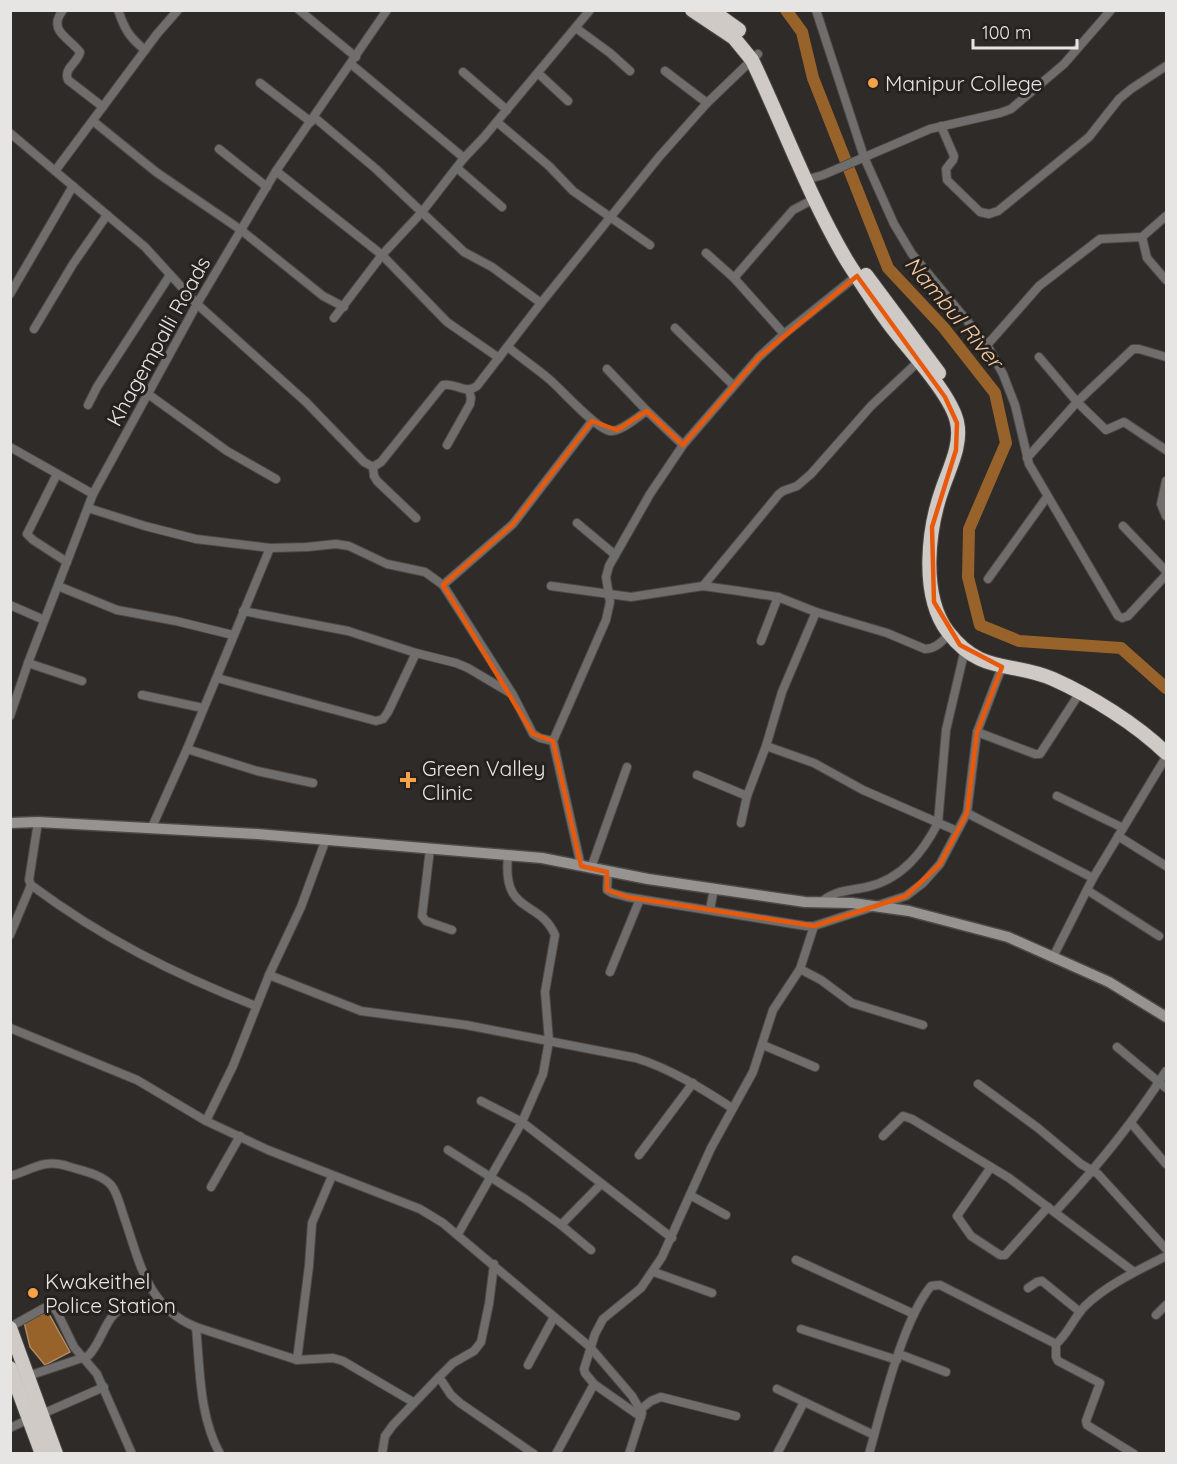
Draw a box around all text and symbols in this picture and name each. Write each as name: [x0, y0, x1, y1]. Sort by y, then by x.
scale bar: [973, 12, 1076, 50]
text: 100 m: [982, 21, 1031, 44]
place label: Manipur College: [885, 70, 1042, 96]
marker: Manipur College: [866, 76, 880, 90]
water label: Nambul River: [899, 250, 1011, 376]
street label: Khagempalli Roads: [101, 252, 215, 430]
place label: Green Valley Clinic: [422, 755, 545, 805]
marker: Green Valley Clinic: [399, 771, 417, 789]
place label: Kwakeithel Police Station: [45, 1268, 176, 1318]
marker: Kwakeithel Police Station: [26, 1286, 40, 1300]

